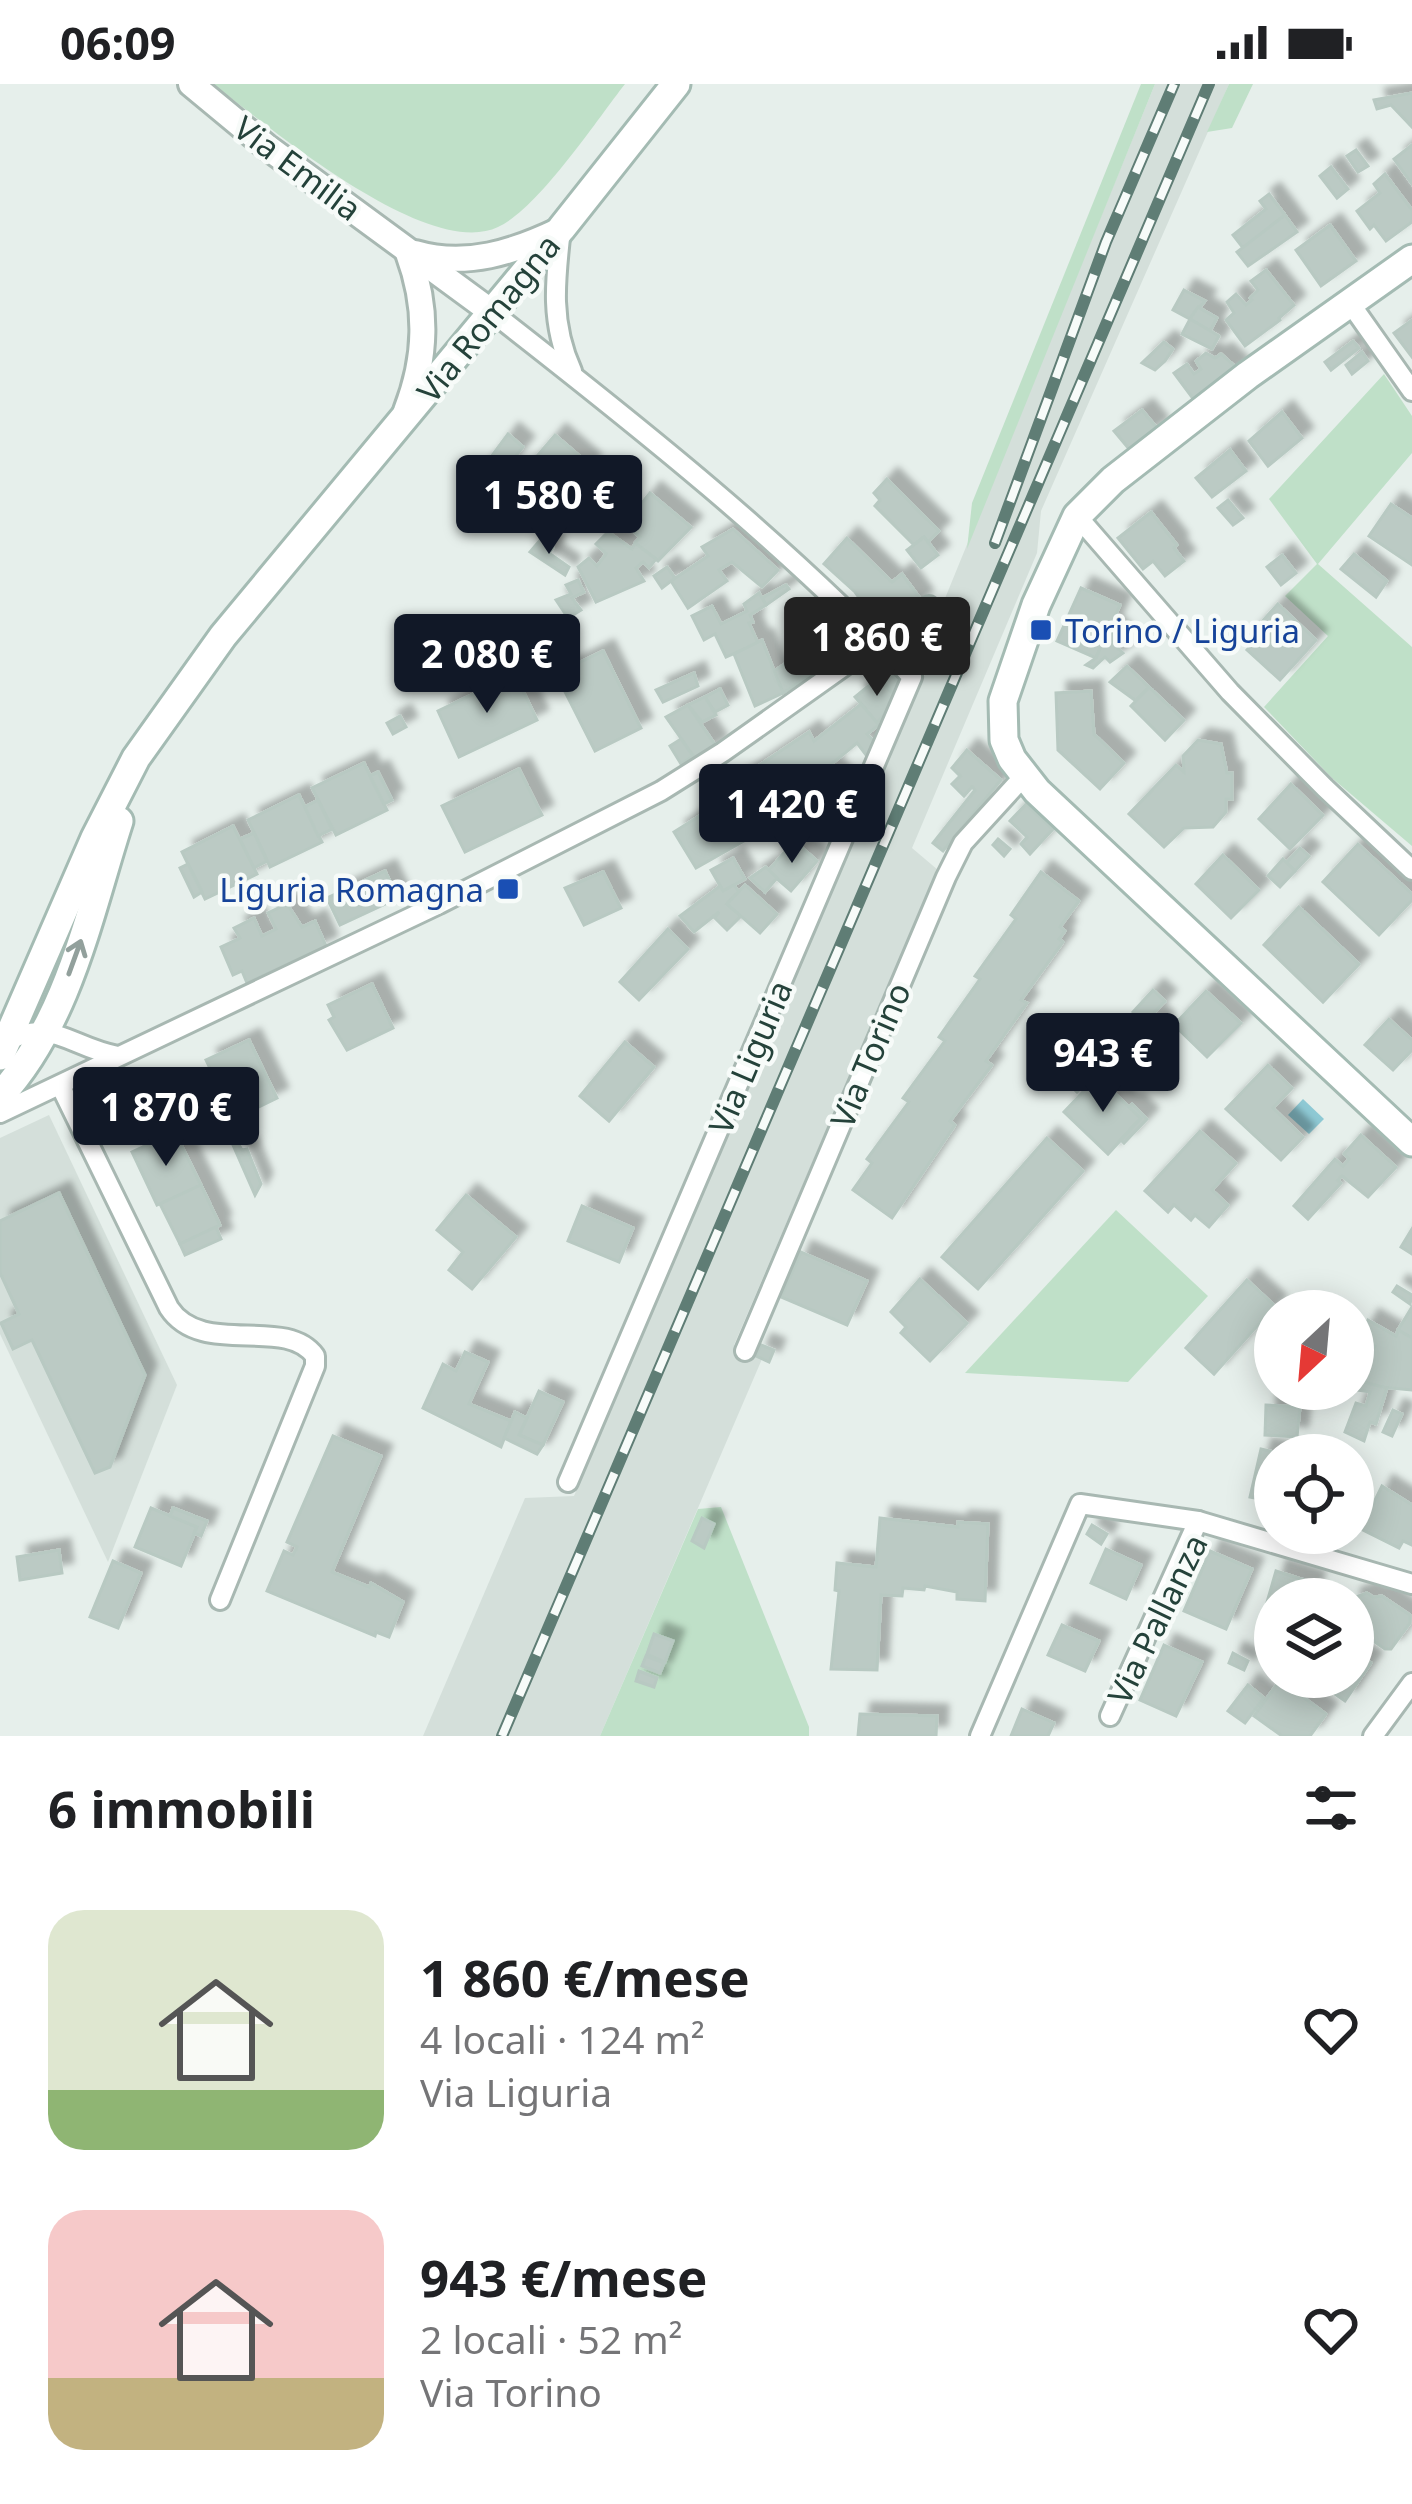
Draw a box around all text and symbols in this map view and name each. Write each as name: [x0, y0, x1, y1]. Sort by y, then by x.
text: 06:09: [60, 12, 176, 73]
street label: Via Emilia: [225, 105, 371, 231]
street label: Via Romagna: [406, 224, 570, 412]
pin: 1 580 €: [438, 455, 660, 557]
text: 1 580 €: [483, 467, 615, 520]
pin: 1 860 €: [766, 597, 988, 699]
place label: Torino / Liguria: [1065, 608, 1300, 653]
text: 1 860 €: [811, 609, 943, 662]
pin: 2 080 €: [376, 614, 598, 716]
marker: Torino / Liguria: [1028, 617, 1054, 643]
text: 2 080 €: [421, 626, 553, 679]
pin: 1 420 €: [681, 764, 903, 866]
text: 1 420 €: [726, 776, 858, 829]
place label: Liguria Romagna: [219, 867, 484, 912]
marker: Liguria Romagna: [495, 876, 521, 902]
one-way arrow: [66, 939, 87, 976]
street label: Via Liguria: [698, 973, 802, 1141]
street label: Via Torino: [819, 975, 921, 1135]
pin: 943 €: [1019, 1013, 1187, 1115]
text: 943 €: [1053, 1025, 1153, 1078]
pin: 1 870 €: [55, 1067, 277, 1169]
text: 1 870 €: [100, 1079, 232, 1132]
north arrow: [1254, 1290, 1374, 1410]
map controls: [1254, 1290, 1374, 1698]
button: locate: [1254, 1434, 1374, 1554]
street label: Via Pallanza: [1096, 1527, 1218, 1711]
button: layers: [1254, 1578, 1374, 1698]
text: 6 immobili: [48, 1773, 315, 1843]
icon: filters: [1298, 1775, 1364, 1841]
text: 1 860 €/mese: [420, 1942, 750, 2012]
icon: home: [144, 1958, 288, 2102]
icon: heart: [1298, 1997, 1364, 2063]
text: 4 locali · 124 m²: [420, 2012, 705, 2065]
text: Via Liguria: [420, 2065, 612, 2118]
text: 943 €/mese: [420, 2242, 707, 2312]
icon: home: [144, 2258, 288, 2402]
icon: heart: [1298, 2297, 1364, 2363]
text: 2 locali · 52 m²: [420, 2312, 682, 2365]
text: Via Torino: [420, 2365, 602, 2418]

